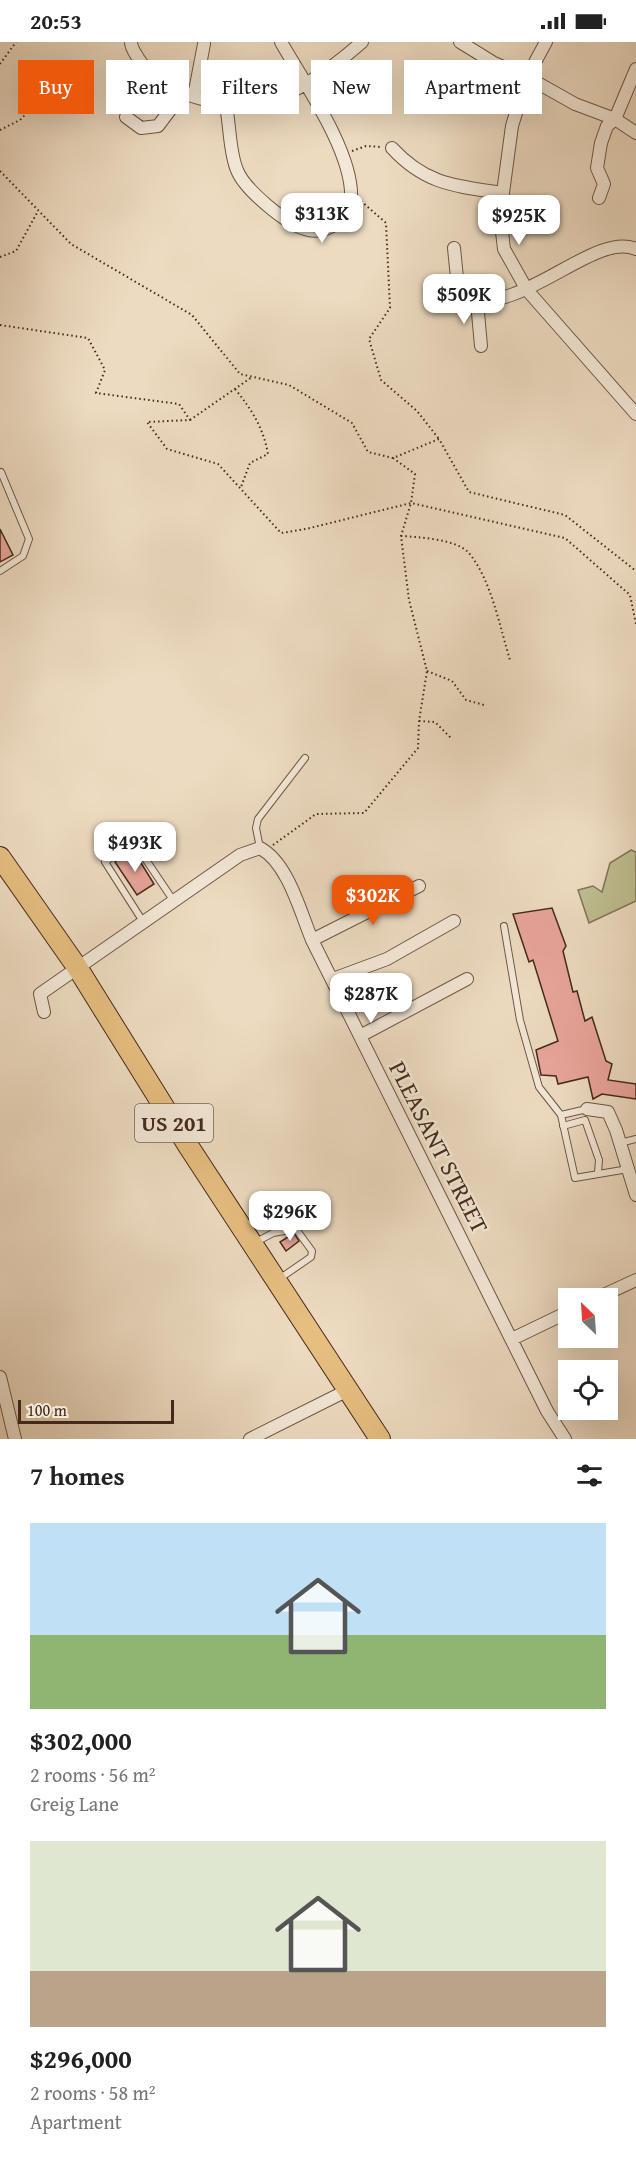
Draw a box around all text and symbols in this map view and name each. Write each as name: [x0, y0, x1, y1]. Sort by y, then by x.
text: 20:53: [30, 5, 82, 37]
chip: Buy: [18, 60, 94, 114]
chip: Rent: [106, 60, 189, 114]
chip: Filters: [201, 60, 299, 114]
chip: New: [311, 60, 392, 114]
chip: Apartment: [404, 60, 542, 114]
pin: $313K: [280, 193, 364, 244]
pin: $925K: [477, 195, 561, 246]
text: $313K: [295, 198, 349, 227]
text: $925K: [492, 200, 546, 229]
pin: $509K: [422, 274, 506, 325]
text: $509K: [437, 279, 491, 308]
pin: $493K: [93, 822, 177, 873]
text: $493K: [108, 827, 162, 856]
pin: $302K: [331, 875, 415, 926]
text: $302K: [346, 880, 400, 909]
pin: $287K: [329, 973, 413, 1024]
text: $287K: [344, 978, 398, 1007]
street label: PLEASANT STREET: [381, 1055, 497, 1239]
road number: US 201: [135, 1104, 213, 1142]
pin: $296K: [248, 1191, 332, 1242]
text: $296K: [263, 1196, 317, 1225]
north arrow: [558, 1288, 618, 1348]
map controls: [558, 1288, 618, 1420]
button: locate: [558, 1360, 618, 1420]
scale bar: [18, 1397, 174, 1424]
text: 100 m: [27, 1398, 67, 1422]
text: 7 homes: [30, 1456, 125, 1495]
icon: filters: [573, 1459, 606, 1492]
icon: home: [264, 1562, 372, 1670]
text: $302,000: [30, 1721, 132, 1760]
text: 2 rooms · 56 m²: [30, 1760, 156, 1789]
text: Greig Lane: [30, 1789, 119, 1818]
icon: home: [264, 1880, 372, 1988]
text: $296,000: [30, 2039, 132, 2078]
text: 2 rooms · 58 m²: [30, 2078, 156, 2107]
text: Apartment: [30, 2107, 122, 2136]

